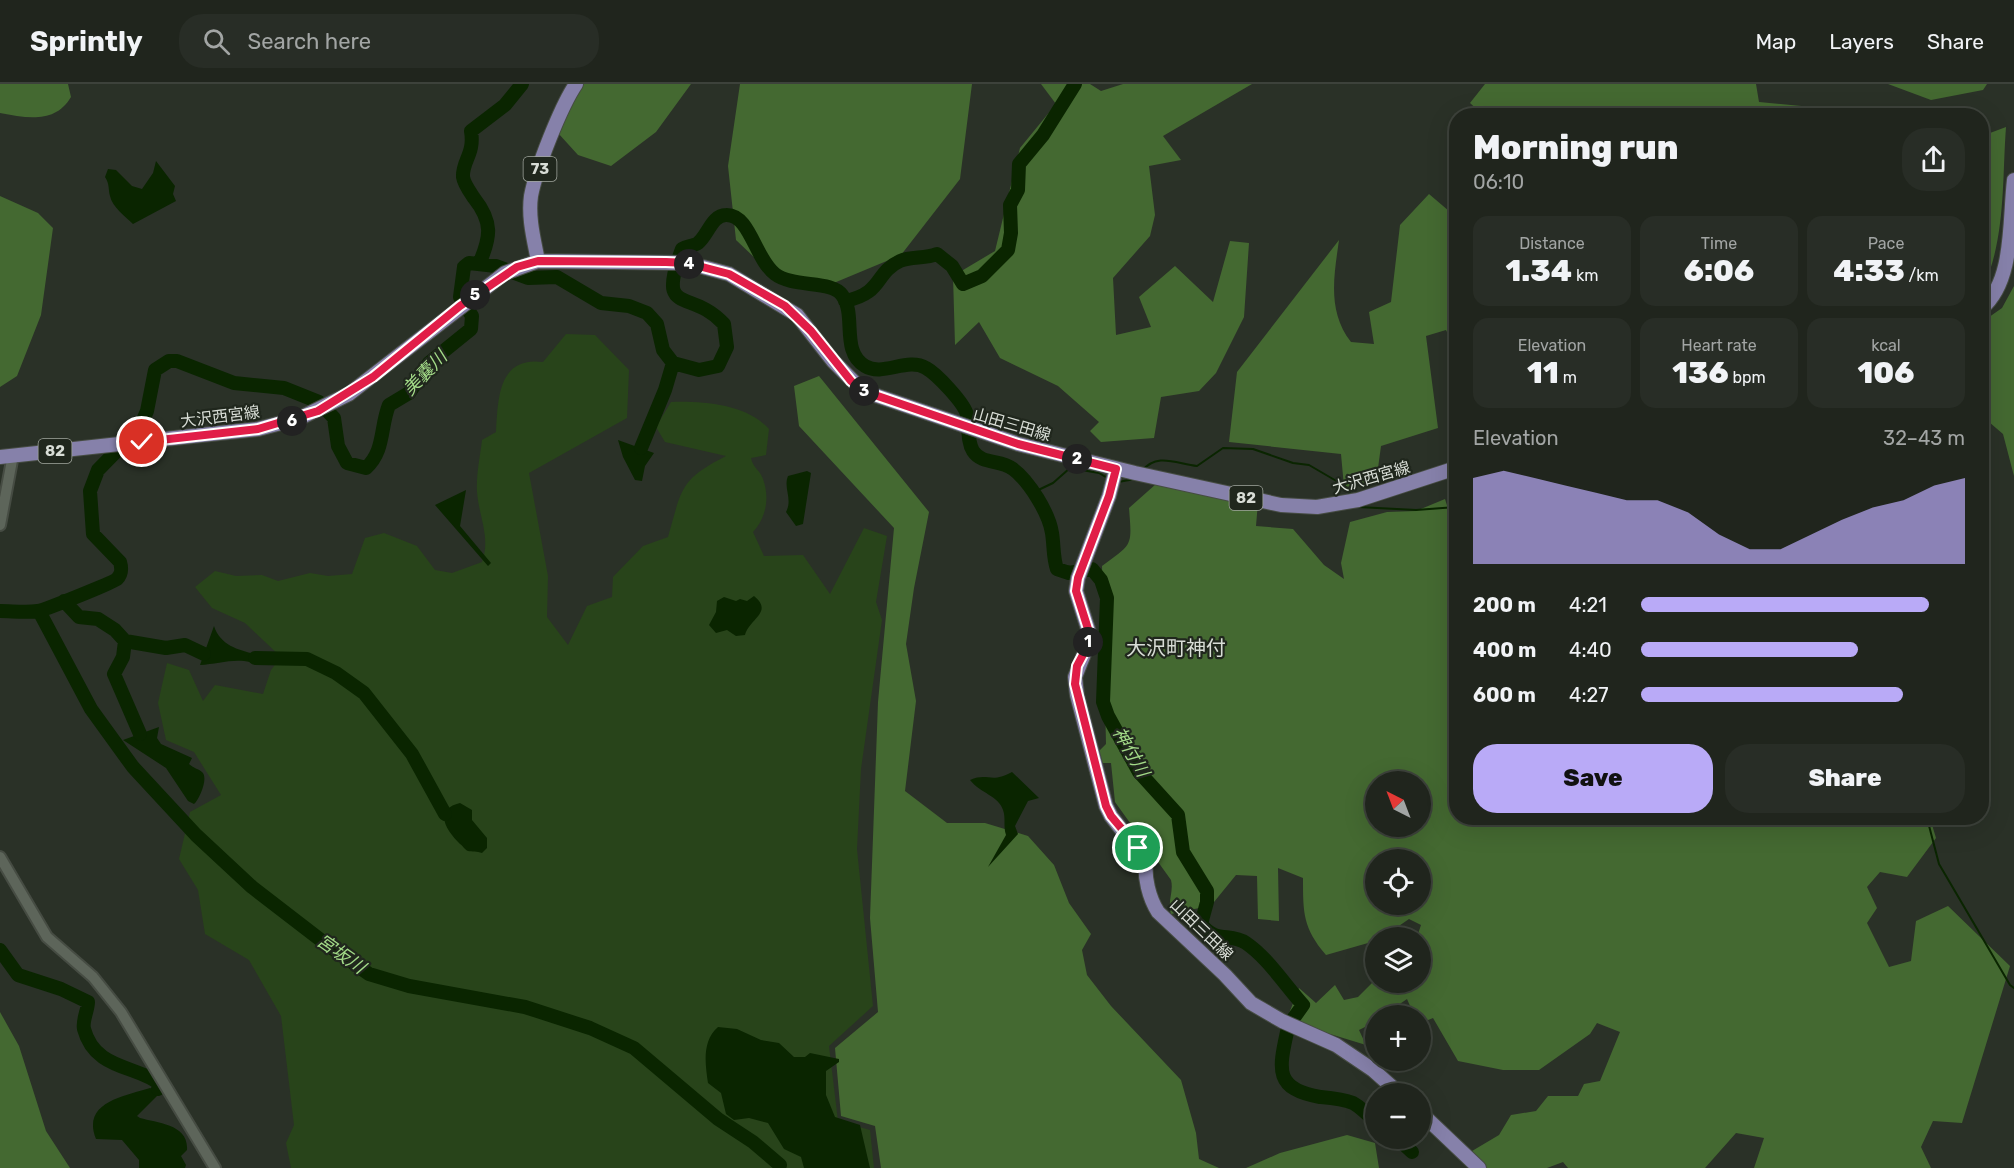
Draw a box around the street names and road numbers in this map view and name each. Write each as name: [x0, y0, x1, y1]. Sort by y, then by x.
road number: 73: [524, 157, 556, 181]
street label: 大沢西宮線: [179, 402, 261, 431]
street label: 山田三田線: [971, 404, 1053, 445]
road number: 82: [38, 439, 72, 463]
street label: 大沢西宮線: [1330, 457, 1412, 498]
road number: 82: [1230, 486, 1262, 510]
street label: 山田三田線: [1166, 895, 1237, 964]

